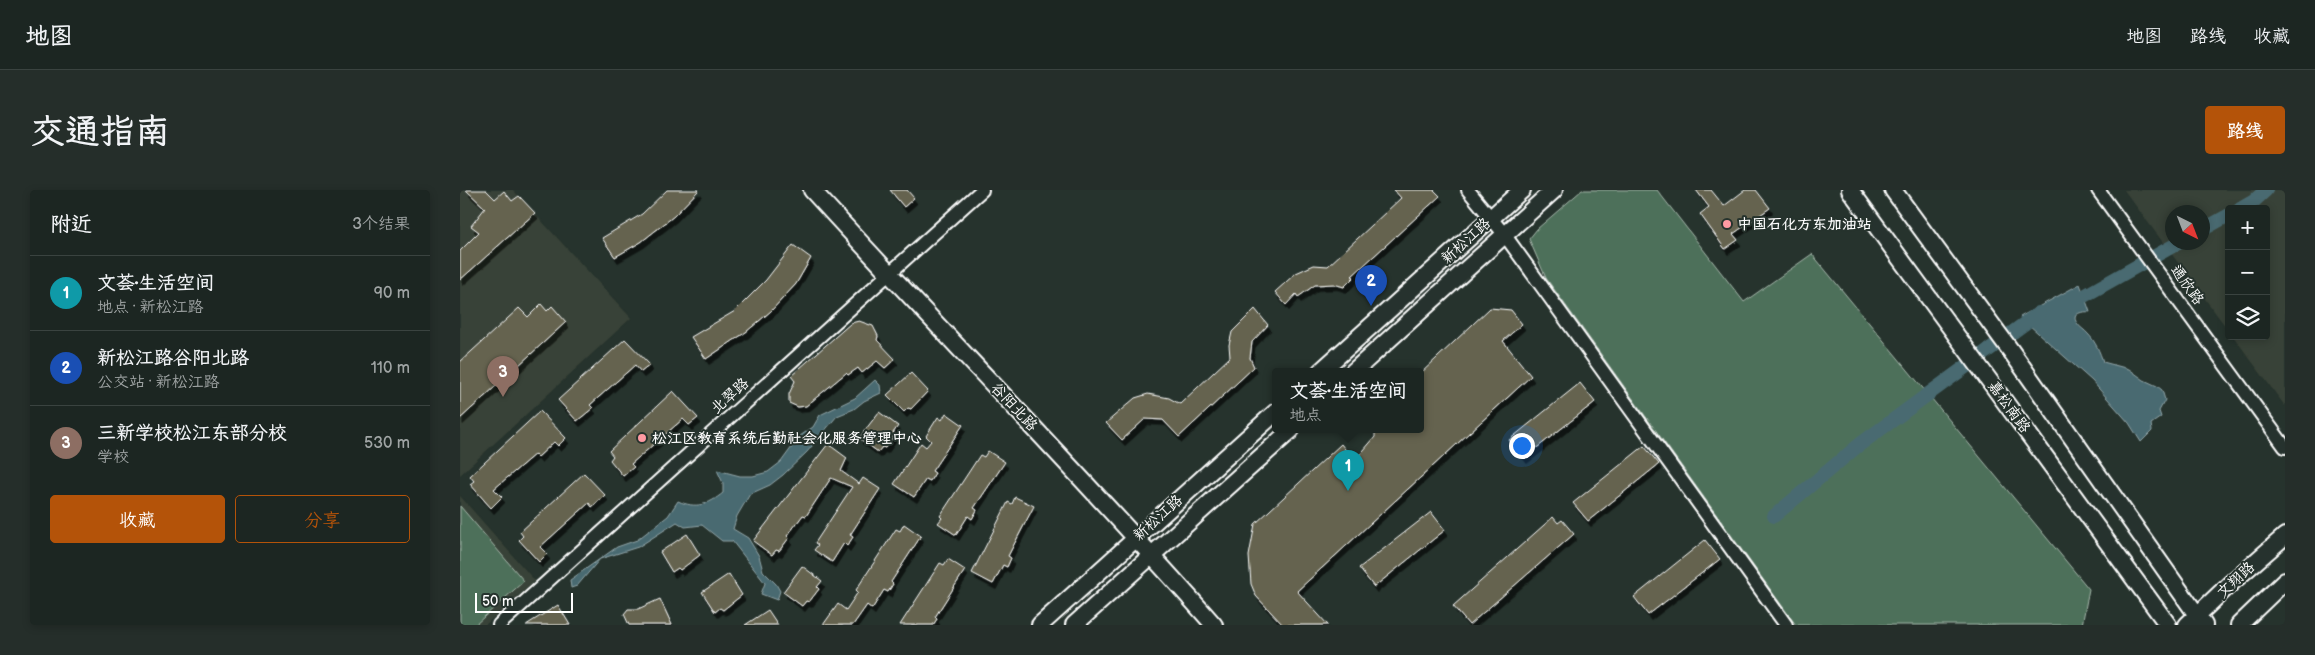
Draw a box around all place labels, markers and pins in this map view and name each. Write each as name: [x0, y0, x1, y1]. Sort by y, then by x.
place label: 中国石化方东加油站: [1737, 215, 1872, 234]
marker: 中国石化方东加油站: [1721, 218, 1733, 230]
pin: 2: [1355, 265, 1387, 306]
pin: 3: [487, 356, 519, 397]
place label: 松江区教育系统后勤社会化服务管理中心: [652, 429, 922, 448]
marker: 松江区教育系统后勤社会化服务管理中心: [636, 432, 648, 444]
pin: 1: [1332, 450, 1364, 491]

